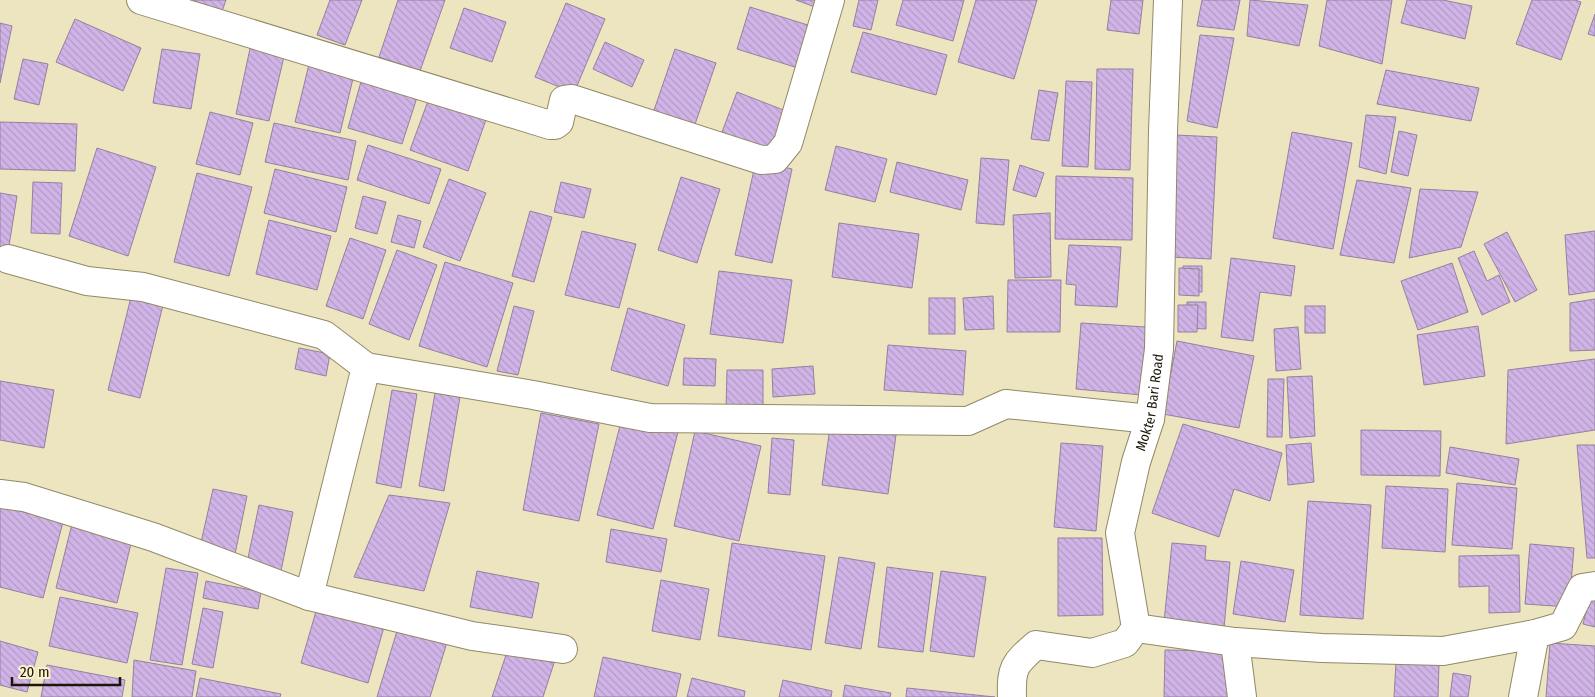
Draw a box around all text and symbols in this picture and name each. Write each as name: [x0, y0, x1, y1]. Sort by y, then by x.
street label: Mokter Bari Road: [1132, 353, 1167, 453]
scale bar: [12, 654, 120, 686]
text: 20 m: [20, 663, 50, 681]

